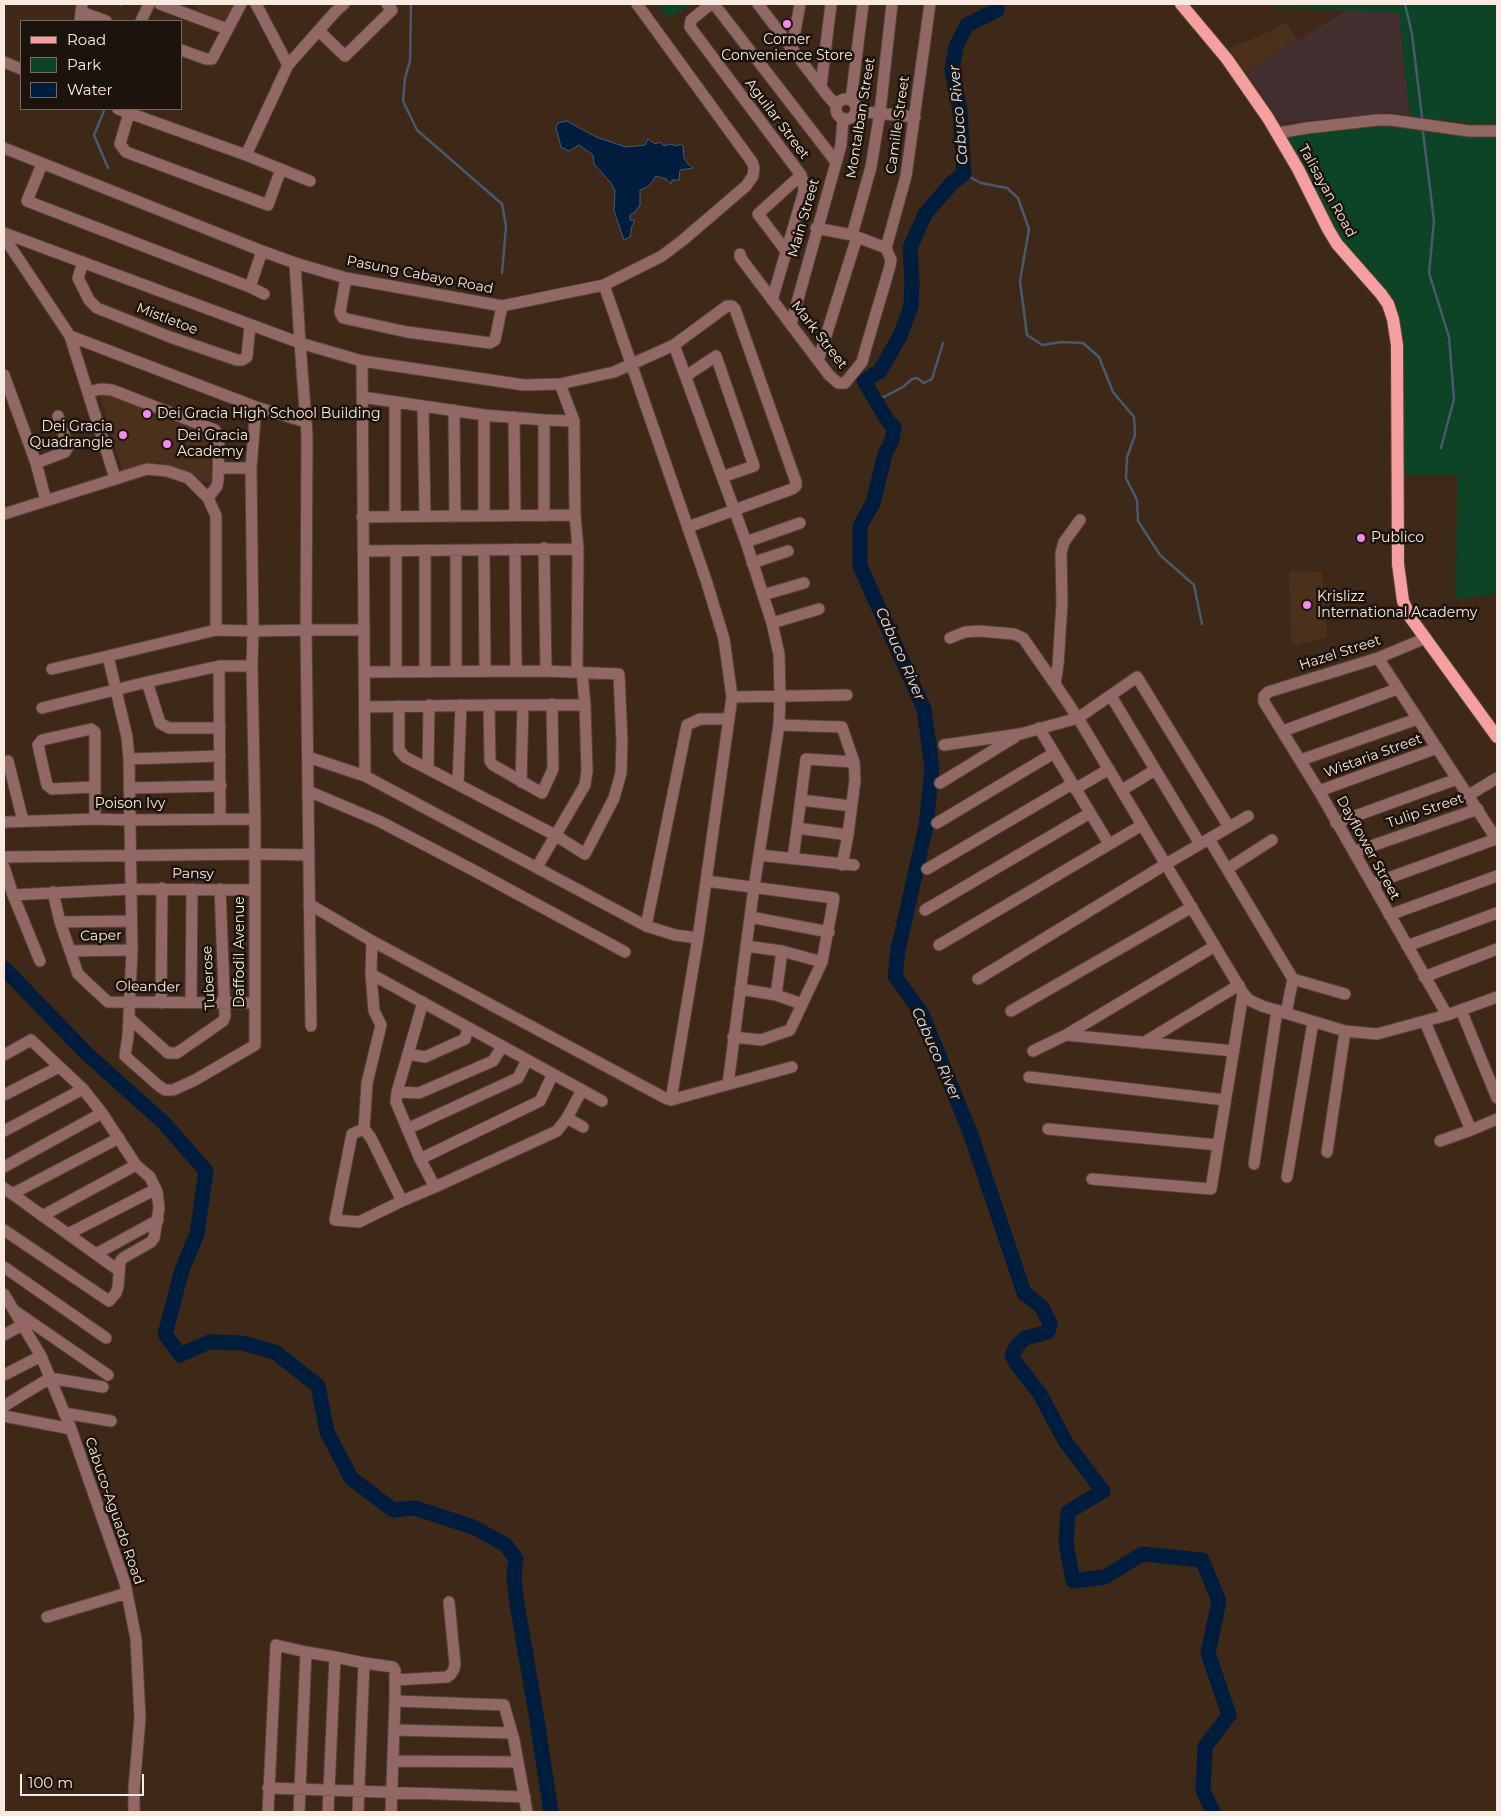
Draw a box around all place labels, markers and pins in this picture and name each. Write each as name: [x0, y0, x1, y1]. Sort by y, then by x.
marker: Corner Convenience Store: [781, 18, 793, 30]
place label: Corner Convenience Store: [721, 32, 853, 64]
place label: Dei Gracia High School Building: [157, 406, 381, 422]
marker: Dei Gracia High School Building: [141, 408, 153, 420]
place label: Dei Gracia Quadrangle: [30, 419, 113, 452]
place label: Dei Gracia Academy: [177, 428, 248, 461]
marker: Dei Gracia Quadrangle: [117, 429, 129, 441]
marker: Dei Gracia Academy: [161, 438, 173, 450]
place label: Publico: [1371, 530, 1424, 546]
marker: Publico: [1355, 532, 1367, 544]
place label: Krislizz International Academy: [1317, 589, 1477, 622]
marker: Krislizz International Academy: [1301, 599, 1313, 611]

